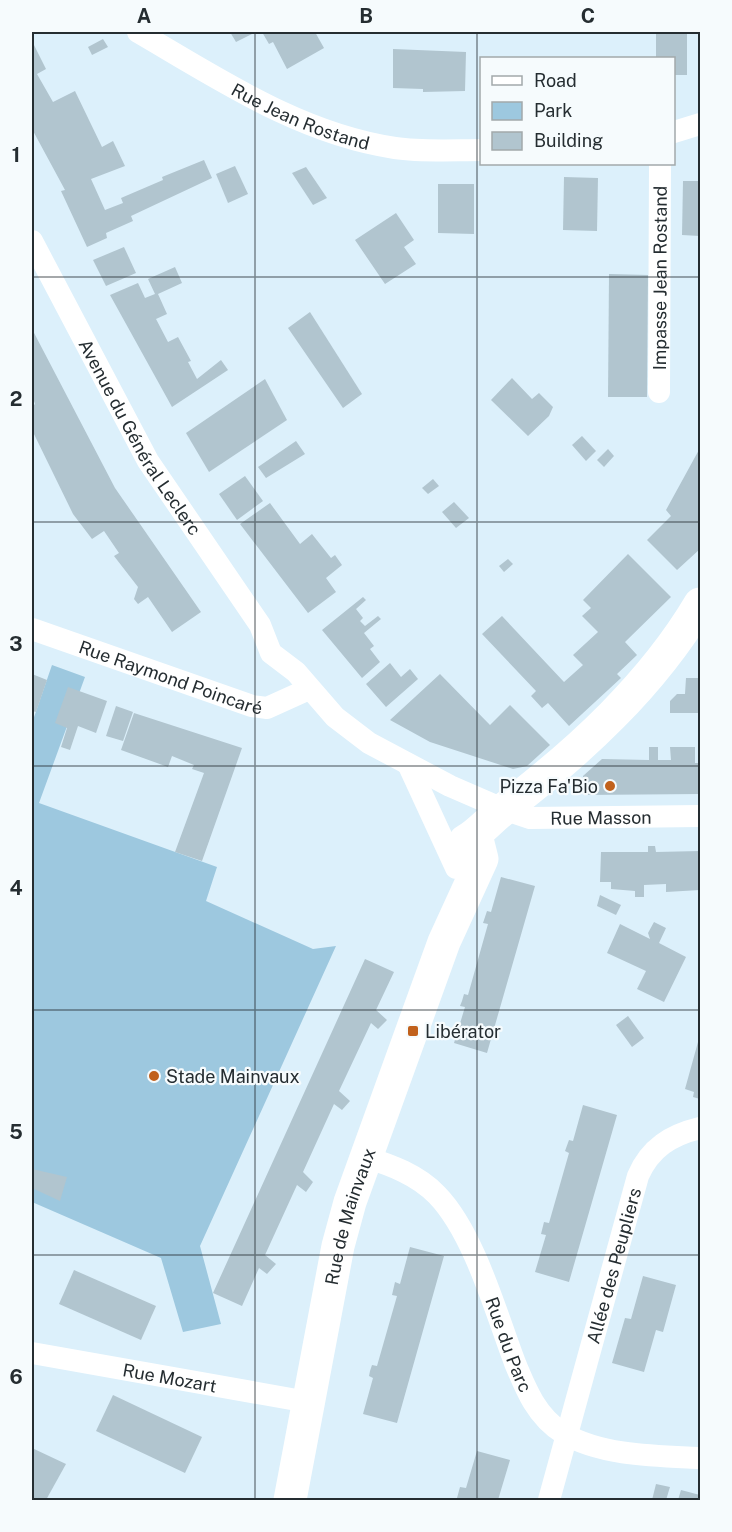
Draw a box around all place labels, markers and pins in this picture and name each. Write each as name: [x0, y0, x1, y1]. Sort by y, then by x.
place label: Pizza Fa'Bio: [500, 776, 598, 797]
marker: Pizza Fa'Bio: [603, 779, 617, 793]
place label: Libérator: [425, 1021, 501, 1042]
marker: Libérator: [406, 1024, 420, 1038]
place label: Stade Mainvaux: [166, 1066, 300, 1087]
marker: Stade Mainvaux: [147, 1069, 161, 1083]

